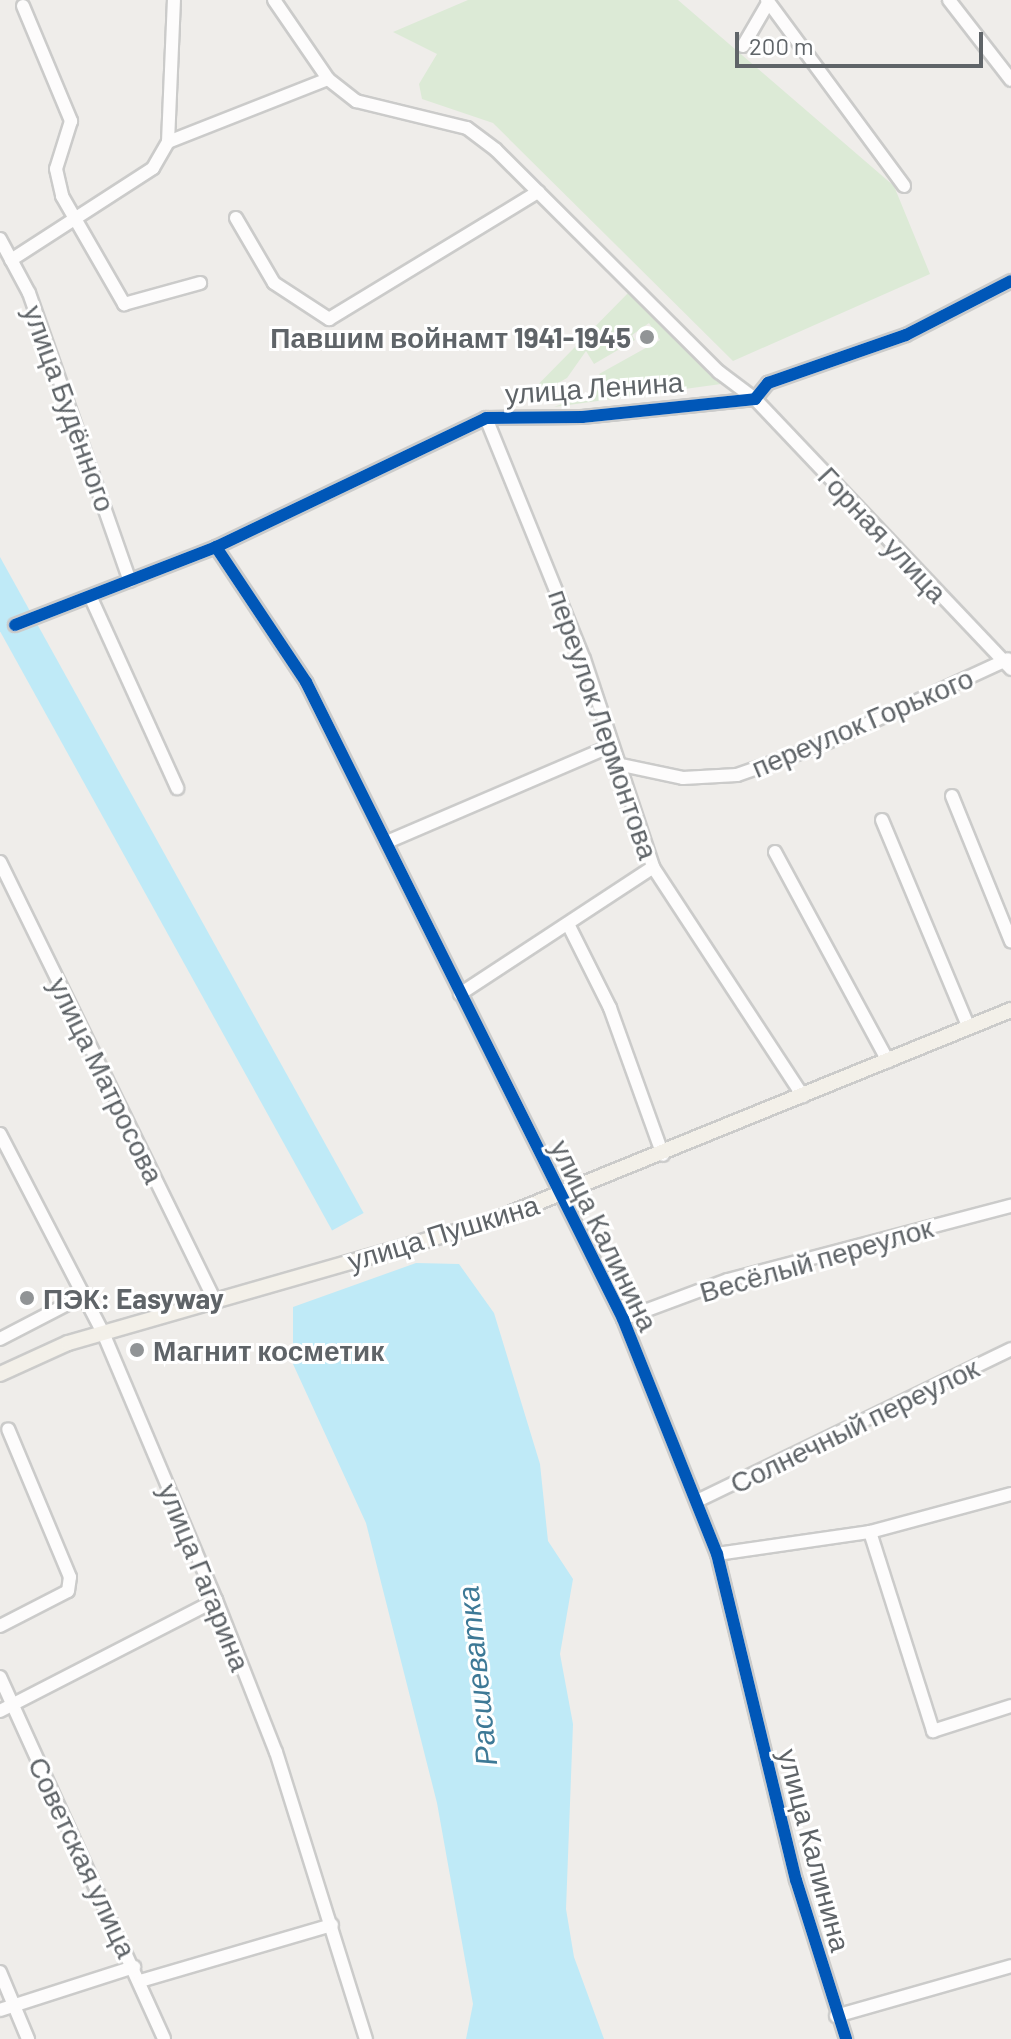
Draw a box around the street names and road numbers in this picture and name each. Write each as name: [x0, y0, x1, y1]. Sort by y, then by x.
street label: улица Будённого: [17, 300, 123, 516]
street label: улица Ленина: [504, 364, 684, 410]
street label: Горная улица: [812, 459, 954, 609]
street label: переулок Лермонтова: [542, 585, 666, 863]
street label: переулок Горького: [746, 660, 978, 784]
street label: улица Матросова: [43, 971, 171, 1189]
street label: улица Калинина: [544, 1134, 666, 1336]
street label: улица Пушкина: [343, 1187, 543, 1277]
street label: Весёлый переулок: [696, 1210, 936, 1308]
street label: Солнечный переулок: [724, 1350, 984, 1500]
street label: улица Гагарина: [152, 1478, 258, 1676]
street label: улица Калинина: [772, 1745, 858, 1955]
street label: Советская улица: [22, 1751, 144, 1963]

